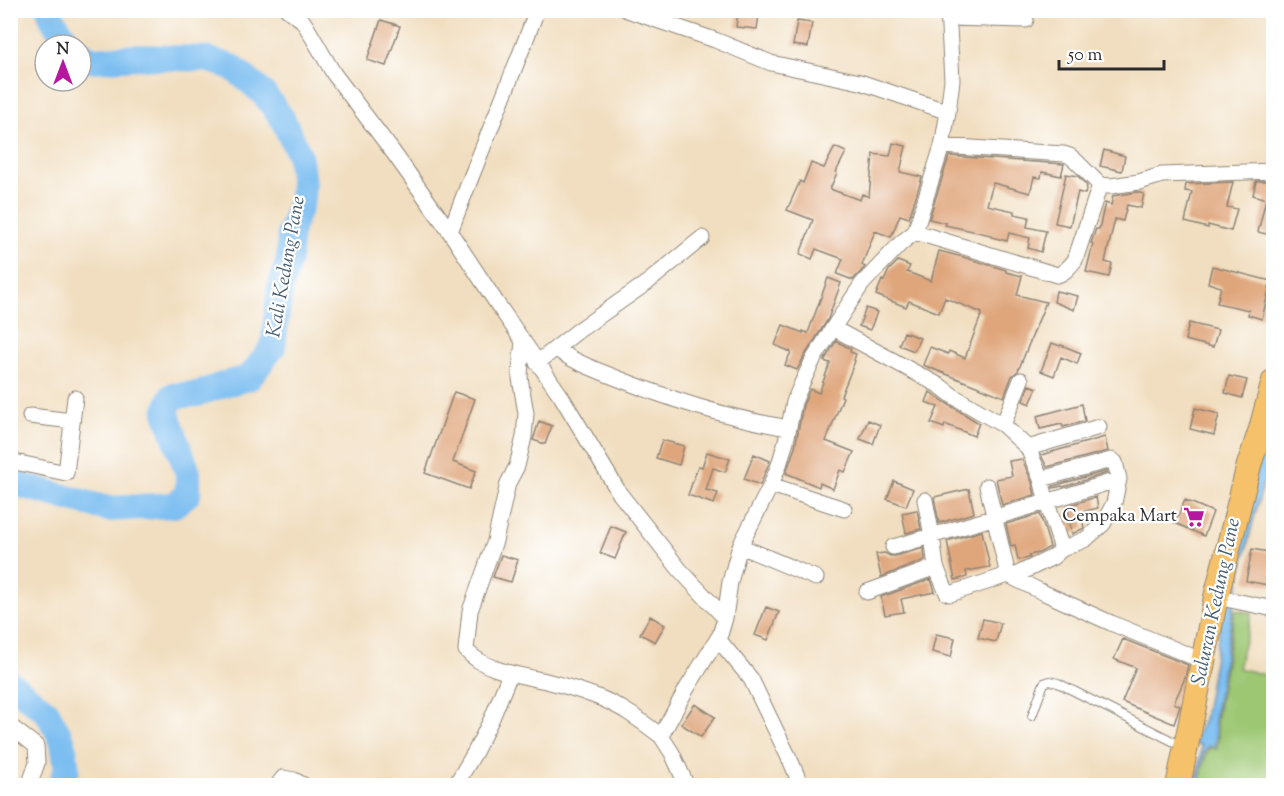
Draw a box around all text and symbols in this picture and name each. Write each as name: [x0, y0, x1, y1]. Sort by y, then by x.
north arrow: [33, 33, 93, 93]
scale bar: [1059, 33, 1164, 71]
text: N: [57, 39, 70, 62]
text: 50 m: [1067, 43, 1103, 69]
water label: Kali Kedung Pane: [260, 194, 314, 340]
place label: Cempaka Mart: [1062, 504, 1177, 530]
supermarket icon: Cempaka Mart: [1182, 505, 1206, 529]
water label: Saluran Kedung Pane: [1185, 516, 1249, 688]

